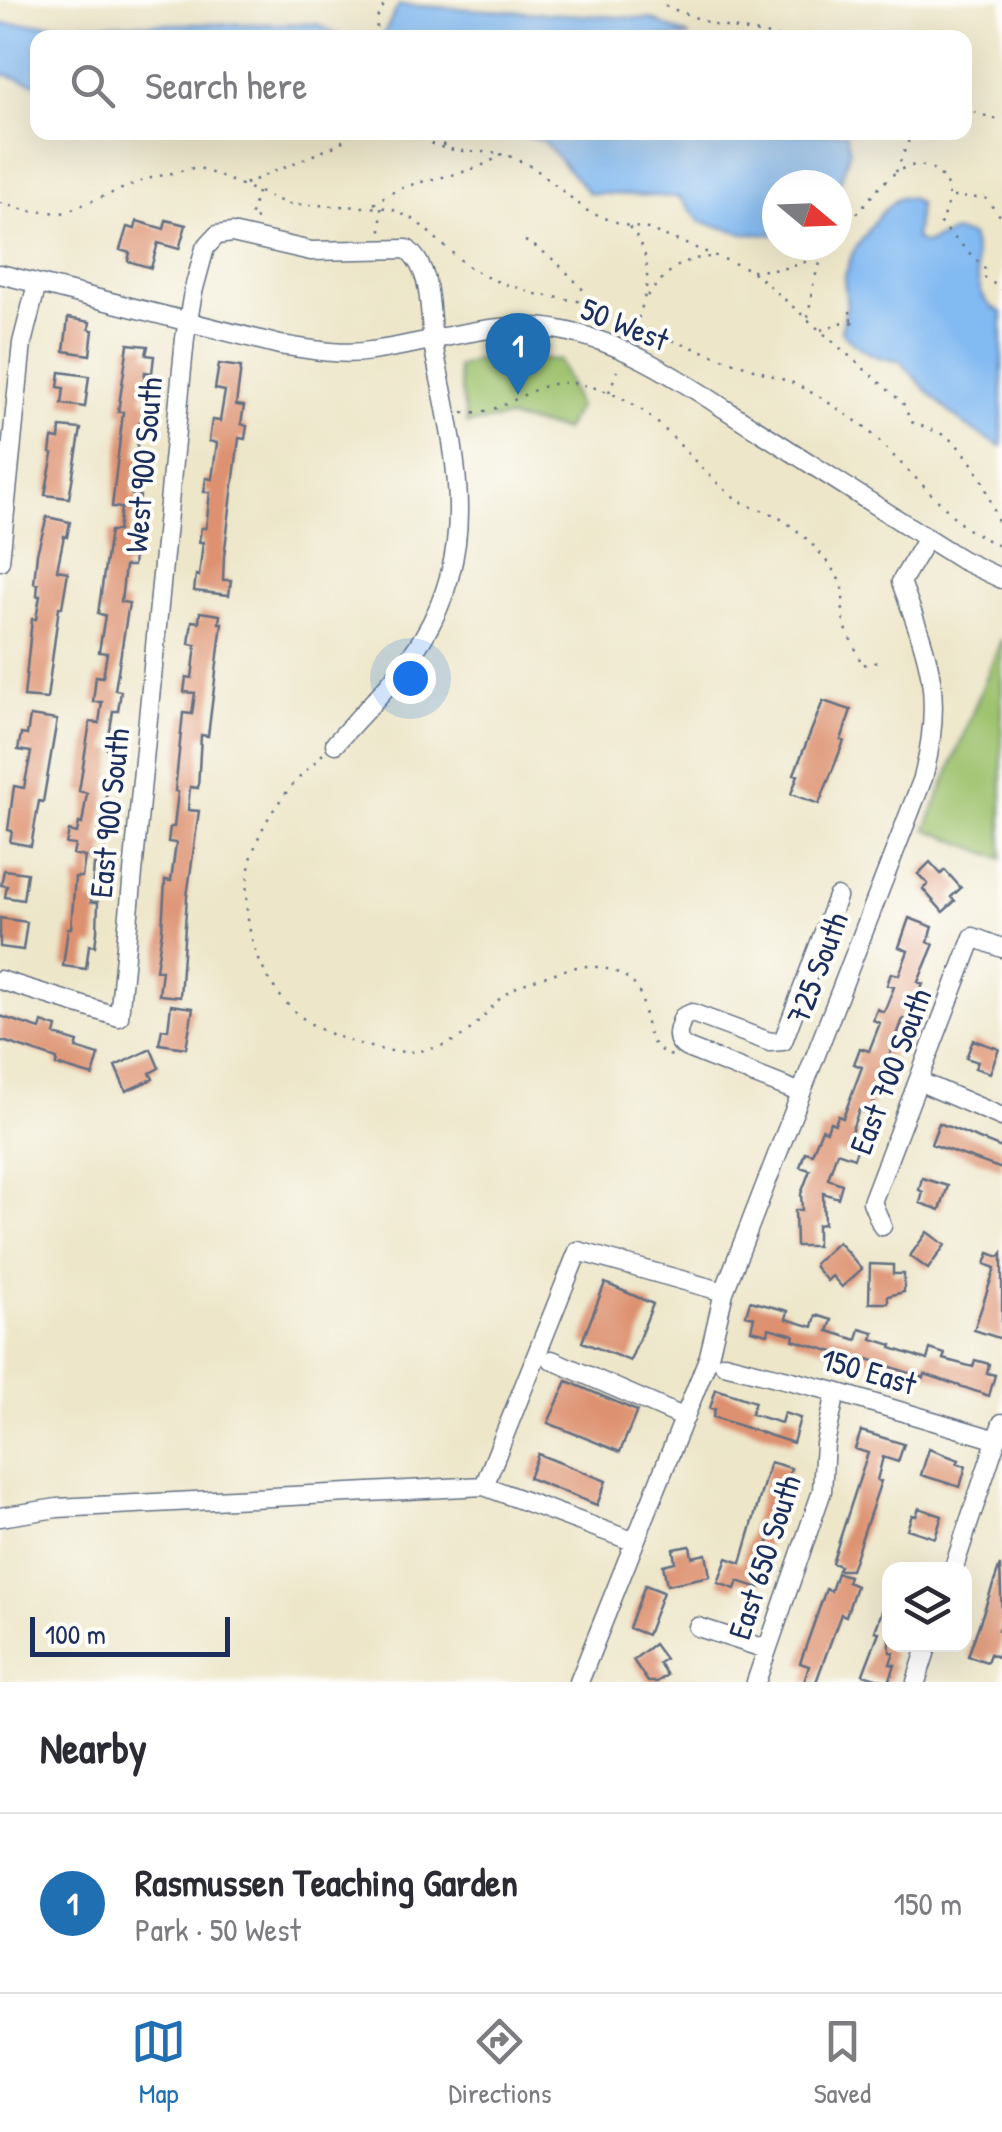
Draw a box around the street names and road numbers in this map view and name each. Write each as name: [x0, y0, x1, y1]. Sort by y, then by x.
street label: 50 West: [575, 287, 676, 361]
street label: West 900 South: [114, 376, 172, 554]
street label: East 900 South: [79, 726, 139, 900]
street label: 725 South: [776, 906, 858, 1030]
street label: East 700 South: [839, 982, 941, 1160]
street label: 150 East: [817, 1337, 922, 1405]
street label: East 650 South: [717, 1469, 811, 1645]

